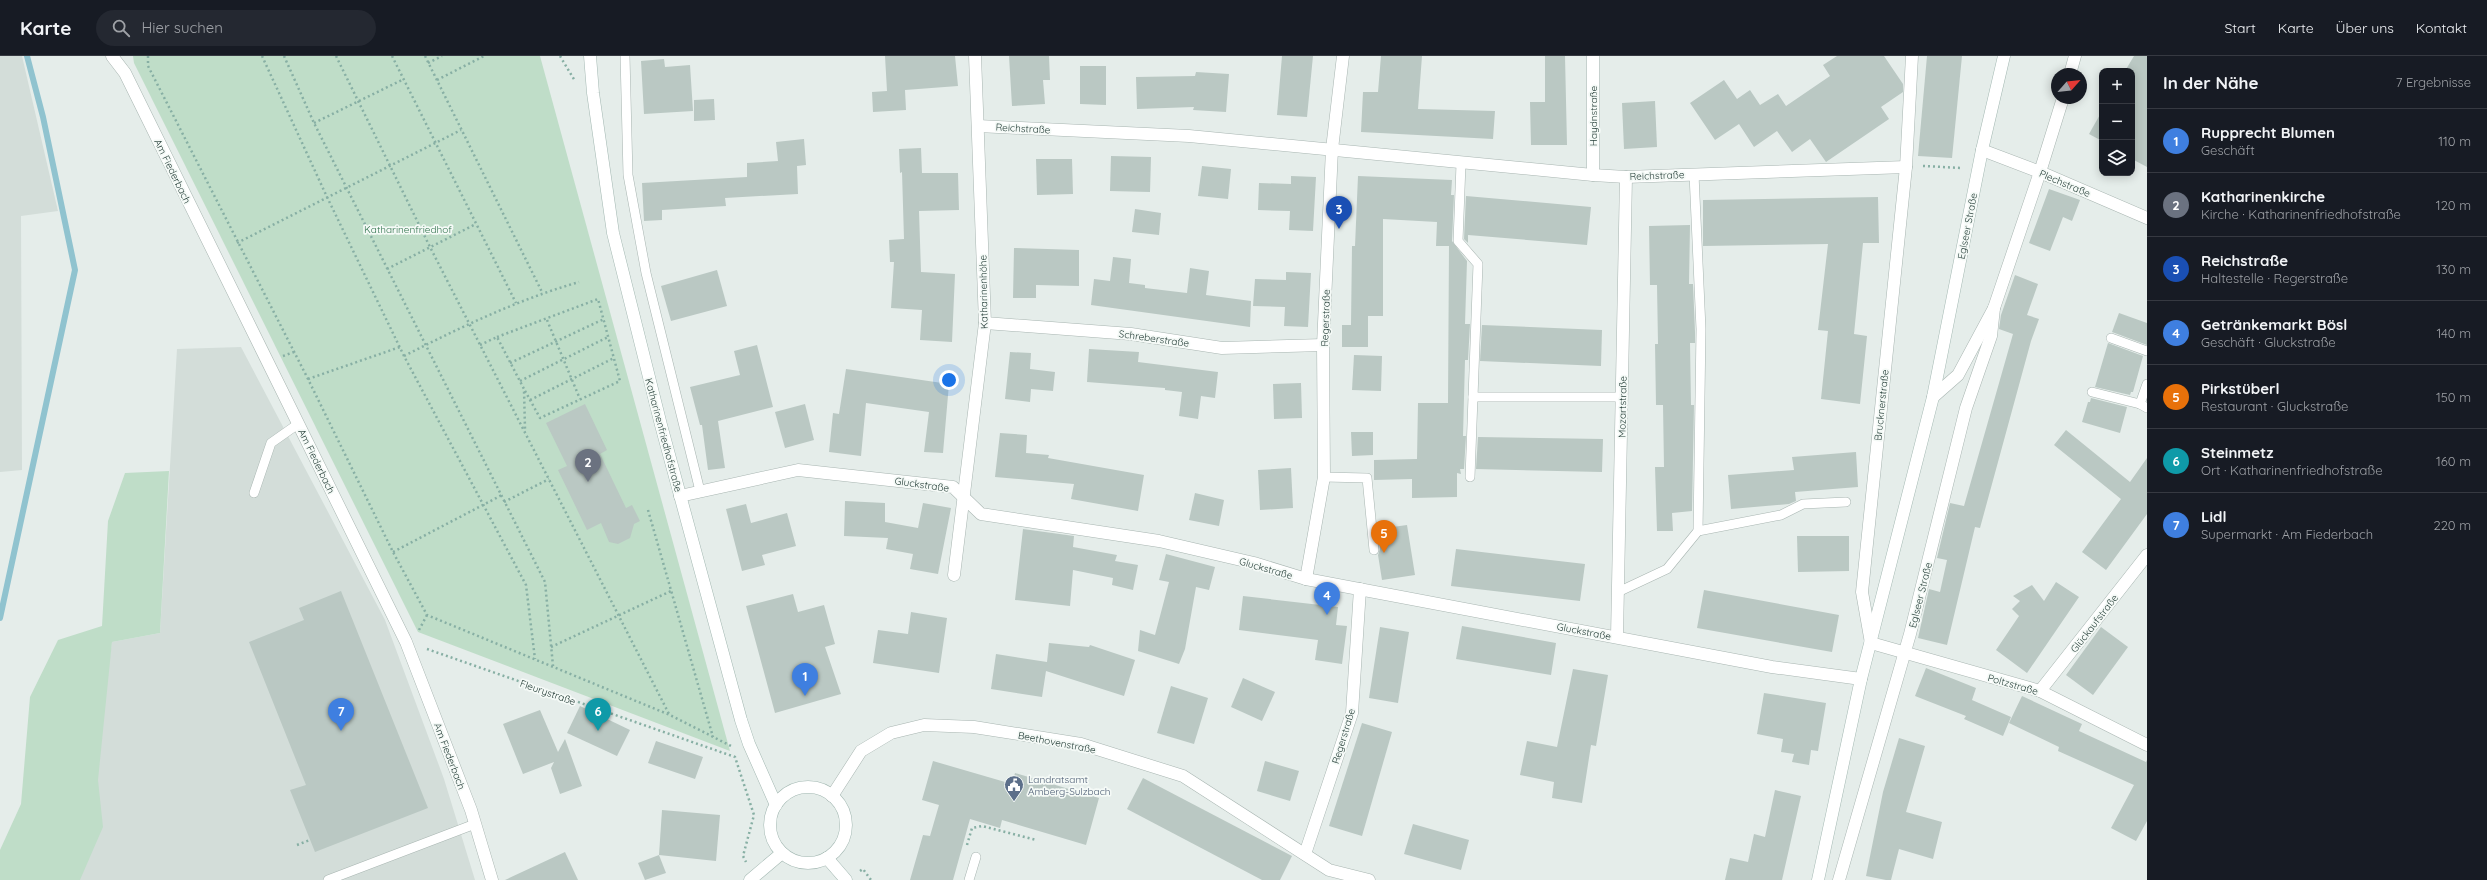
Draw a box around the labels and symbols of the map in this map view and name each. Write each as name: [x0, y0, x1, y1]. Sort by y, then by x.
north arrow: [2051, 68, 2087, 104]
street label: Haydnstraße: [1587, 85, 1600, 146]
street label: Reichstraße: [995, 121, 1051, 136]
street label: Am Fiederbach: [151, 137, 194, 206]
street label: Plechstraße: [2037, 167, 2093, 200]
street label: Reichstraße: [1629, 168, 1685, 183]
street label: Eglseer Straße: [1955, 192, 1980, 260]
pin: 3: [1326, 196, 1352, 229]
park label: Katharinenfriedhof: [364, 223, 452, 236]
street label: Katharinenhöhe: [976, 254, 991, 329]
street label: Regerstraße: [1318, 289, 1333, 347]
street label: Schreberstraße: [1118, 327, 1190, 350]
street label: Brucknerstraße: [1871, 369, 1892, 441]
your location: [939, 370, 959, 390]
street label: Mozartstraße: [1615, 376, 1630, 438]
street label: Katharinenfriedhofstraße: [642, 377, 685, 494]
street label: Am Fiederbach: [295, 427, 338, 496]
pin: 2: [575, 449, 601, 482]
street label: Gluckstraße: [894, 474, 950, 495]
pin: 5: [1371, 520, 1397, 553]
street label: Gluckstraße: [1238, 555, 1294, 582]
street label: Eglseer Straße: [1906, 561, 1935, 629]
pin: 4: [1314, 582, 1340, 615]
street label: Glückaufstraße: [2068, 591, 2121, 655]
street label: Gluckstraße: [1556, 620, 1612, 643]
pin: 1: [792, 663, 818, 696]
street label: Poltzstraße: [1986, 671, 2040, 698]
street label: Fleurystraße: [518, 677, 578, 708]
pin: 7: [328, 698, 354, 731]
pin: 6: [585, 698, 611, 731]
street label: Regerstraße: [1329, 706, 1358, 765]
street label: Am Fiederbach: [431, 721, 468, 791]
street label: Beethovenstraße: [1017, 729, 1097, 756]
place label: Landratsamt Amberg-Sulzbach: [1028, 773, 1111, 798]
public building icon: Landratsamt Amberg-Sulzbach: [1003, 774, 1025, 802]

